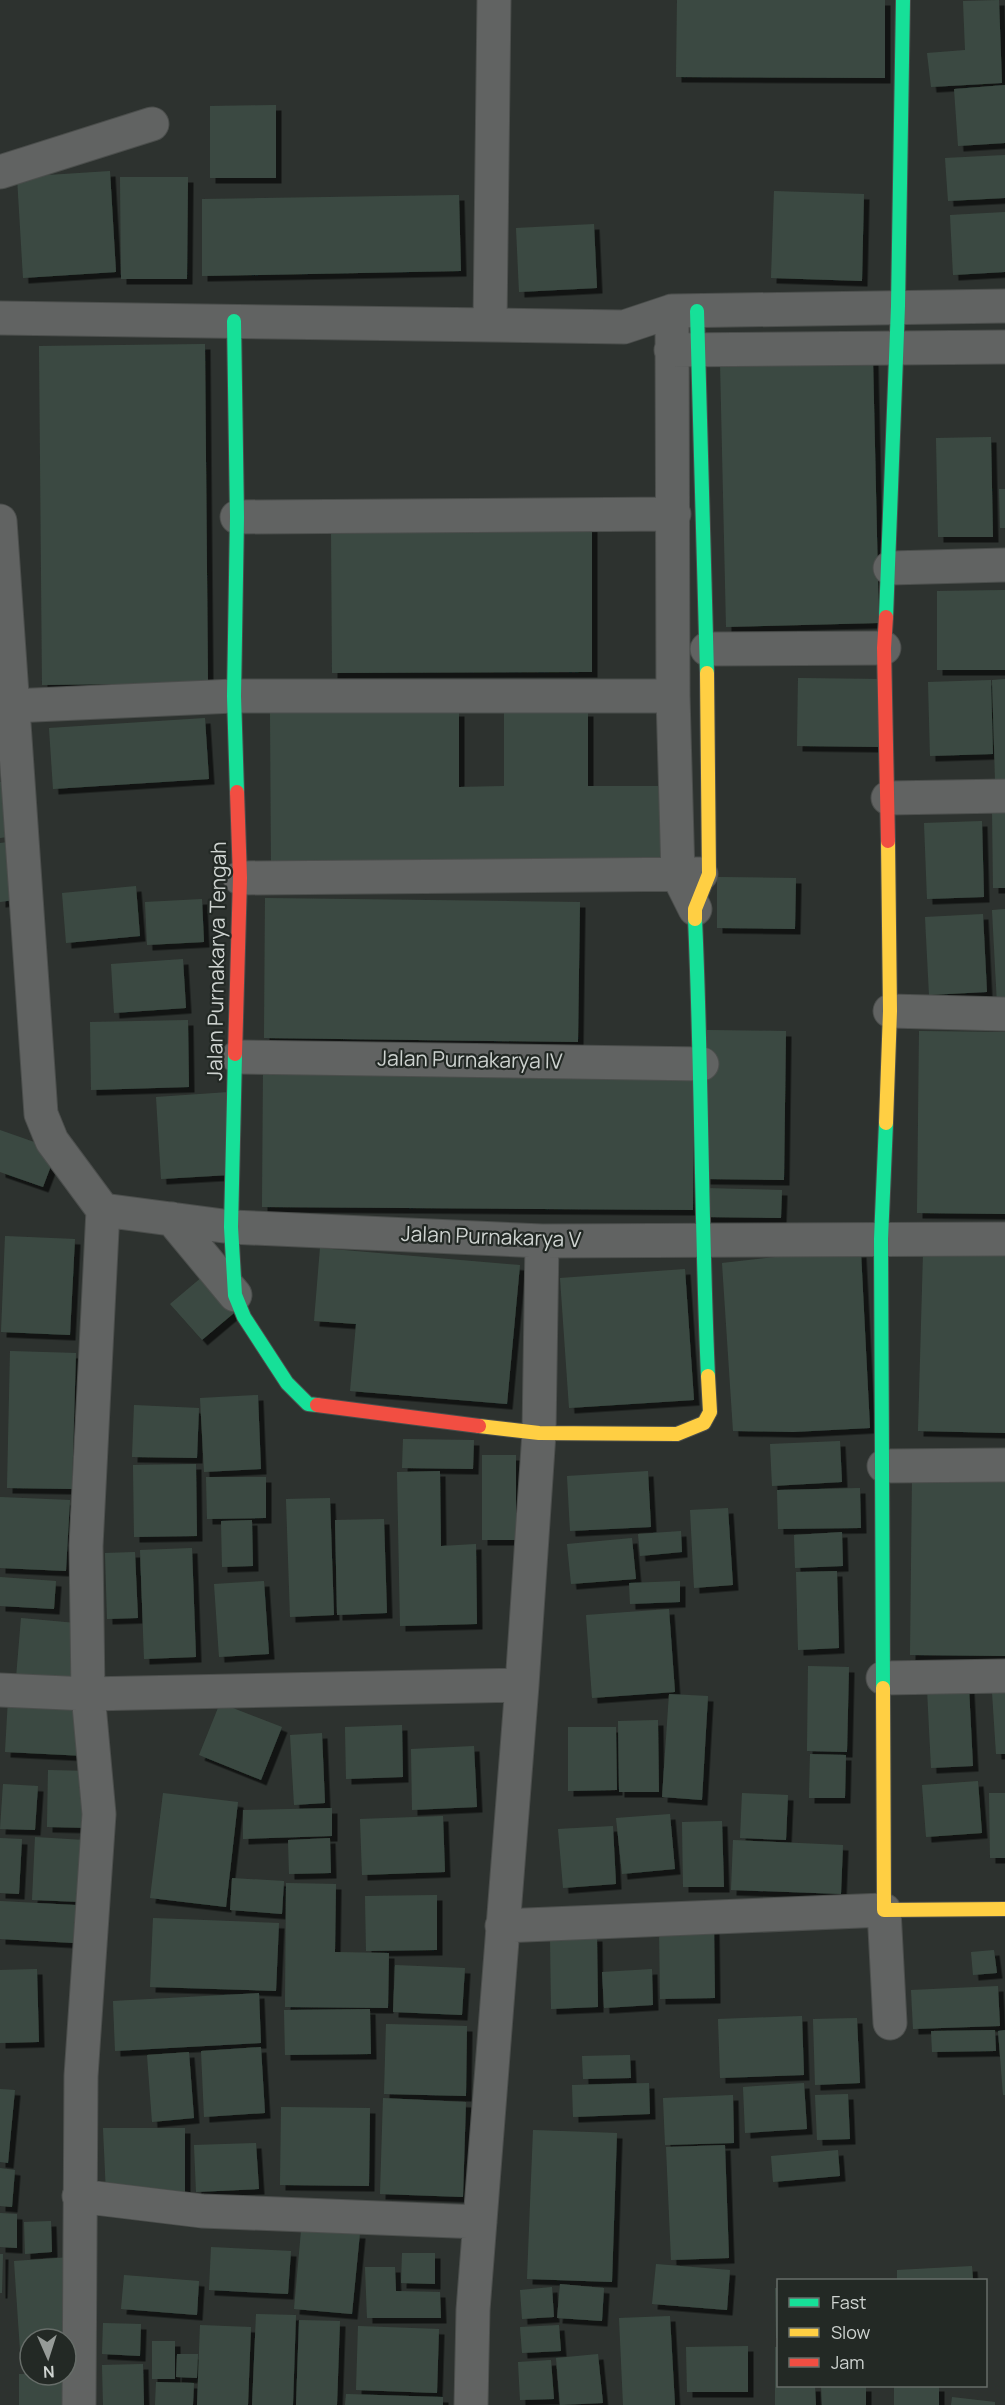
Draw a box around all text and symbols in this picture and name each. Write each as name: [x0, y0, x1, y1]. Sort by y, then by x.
street label: Jalan Purnakarya Tengah: [200, 841, 232, 1081]
street label: Jalan Purnakarya IV: [377, 1043, 563, 1075]
street label: Jalan Purnakarya V: [400, 1219, 582, 1253]
legend: [777, 2279, 987, 2387]
text: Fast: [831, 2290, 866, 2314]
text: Slow: [831, 2320, 871, 2344]
north arrow: [18, 2327, 78, 2387]
text: Jam: [831, 2350, 865, 2374]
text: N: [42, 2361, 55, 2383]

